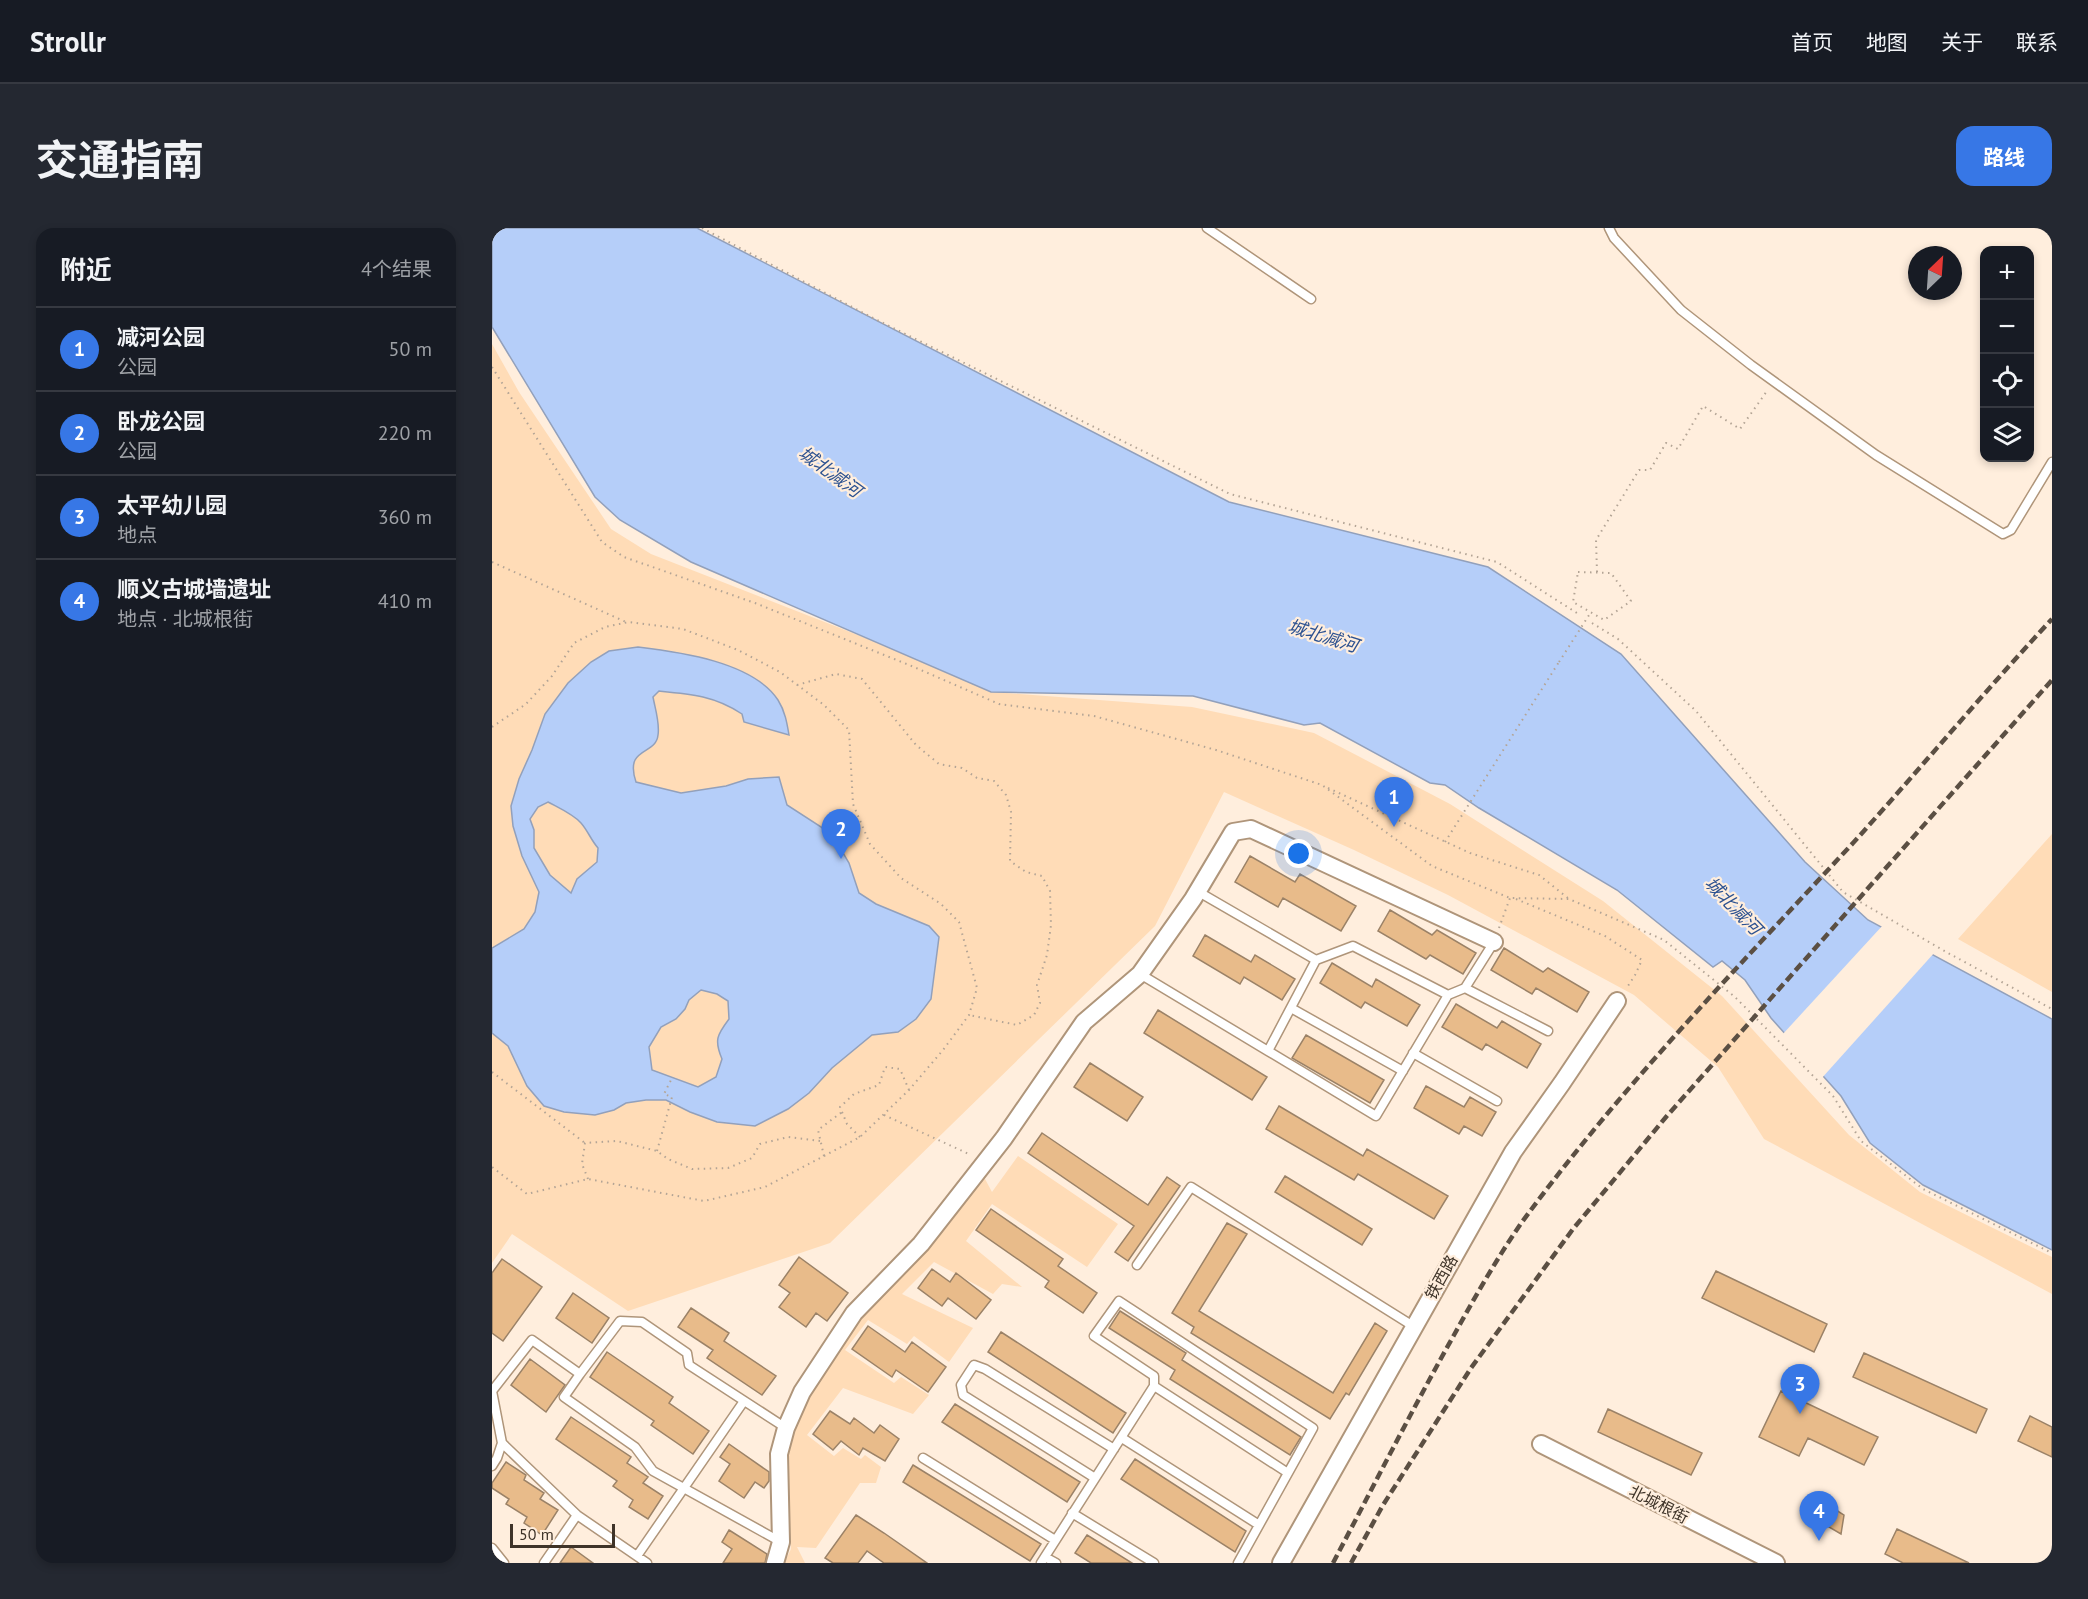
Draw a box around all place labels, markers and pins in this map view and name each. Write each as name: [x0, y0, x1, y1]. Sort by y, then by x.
pin: 1: [1374, 778, 1414, 827]
pin: 2: [822, 810, 860, 859]
pin: 3: [1780, 1364, 1820, 1414]
pin: 4: [1800, 1492, 1838, 1541]

